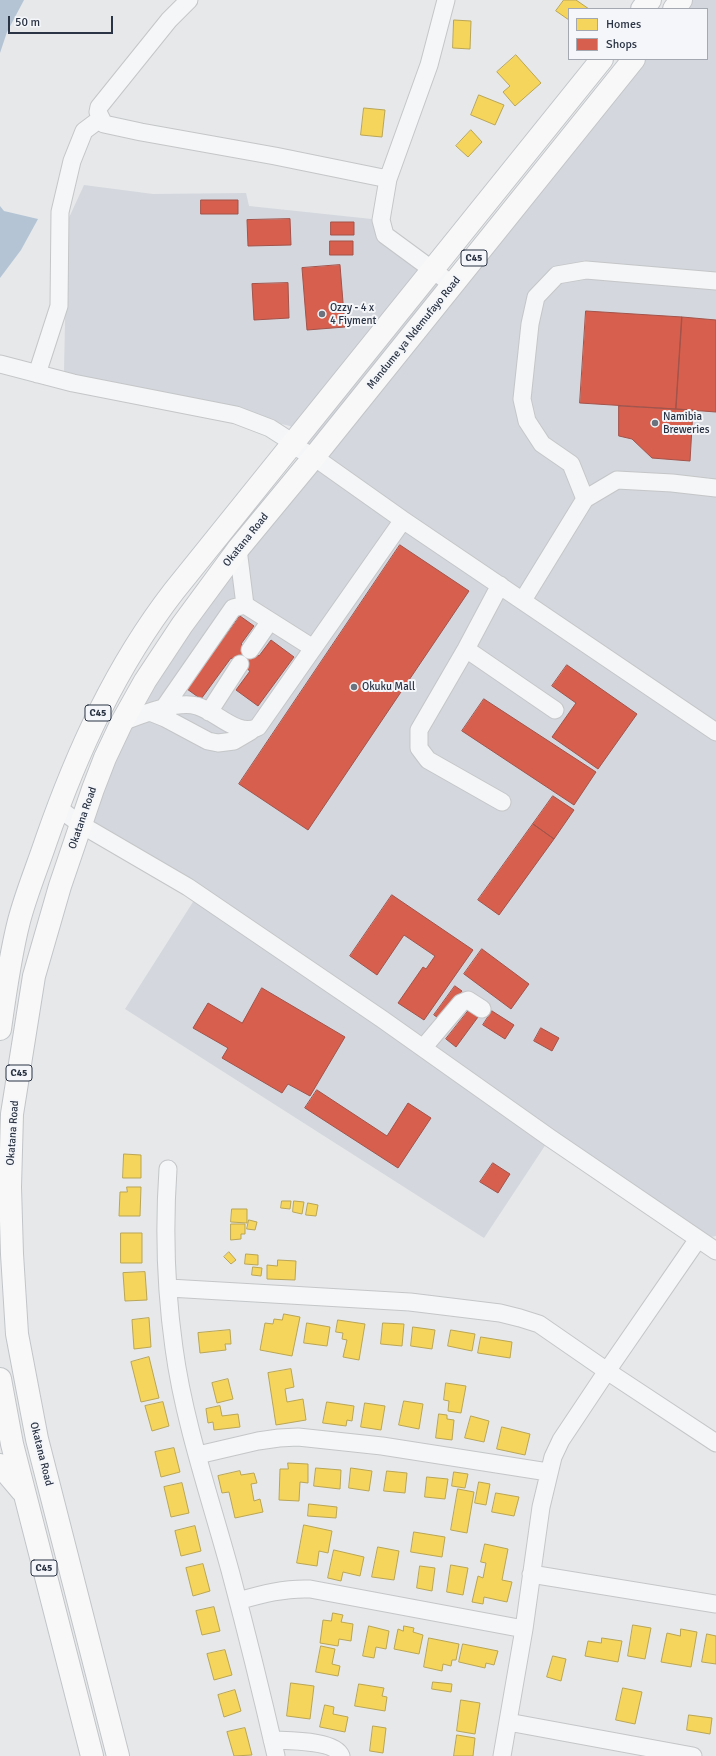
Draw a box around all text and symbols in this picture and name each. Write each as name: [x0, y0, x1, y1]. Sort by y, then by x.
scale bar: [10, 8, 115, 34]
legend: [568, 8, 708, 60]
text: 50 m: [15, 15, 40, 30]
text: Homes: [606, 17, 641, 32]
text: Shops: [606, 37, 637, 52]
road number: C45: [461, 250, 487, 266]
street label: Mandume ya Ndemufayo Road: [364, 274, 464, 392]
place label: Ozzy - 4 x 4 Fiyment: [330, 301, 376, 327]
marker: Ozzy - 4 x 4 Fiyment: [317, 309, 327, 319]
place label: Namibia Breweries: [663, 410, 710, 436]
marker: Namibia Breweries: [650, 418, 660, 428]
street label: Okatana Road: [220, 511, 272, 569]
place label: Okuku Mall: [362, 680, 415, 694]
marker: Okuku Mall: [349, 682, 359, 692]
road number: C45: [85, 705, 111, 721]
street label: Okatana Road: [66, 785, 100, 851]
road number: C45: [6, 1065, 32, 1081]
street label: Okatana Road: [4, 1100, 22, 1166]
street label: Okatana Road: [27, 1421, 55, 1487]
road number: C45: [31, 1560, 57, 1576]

